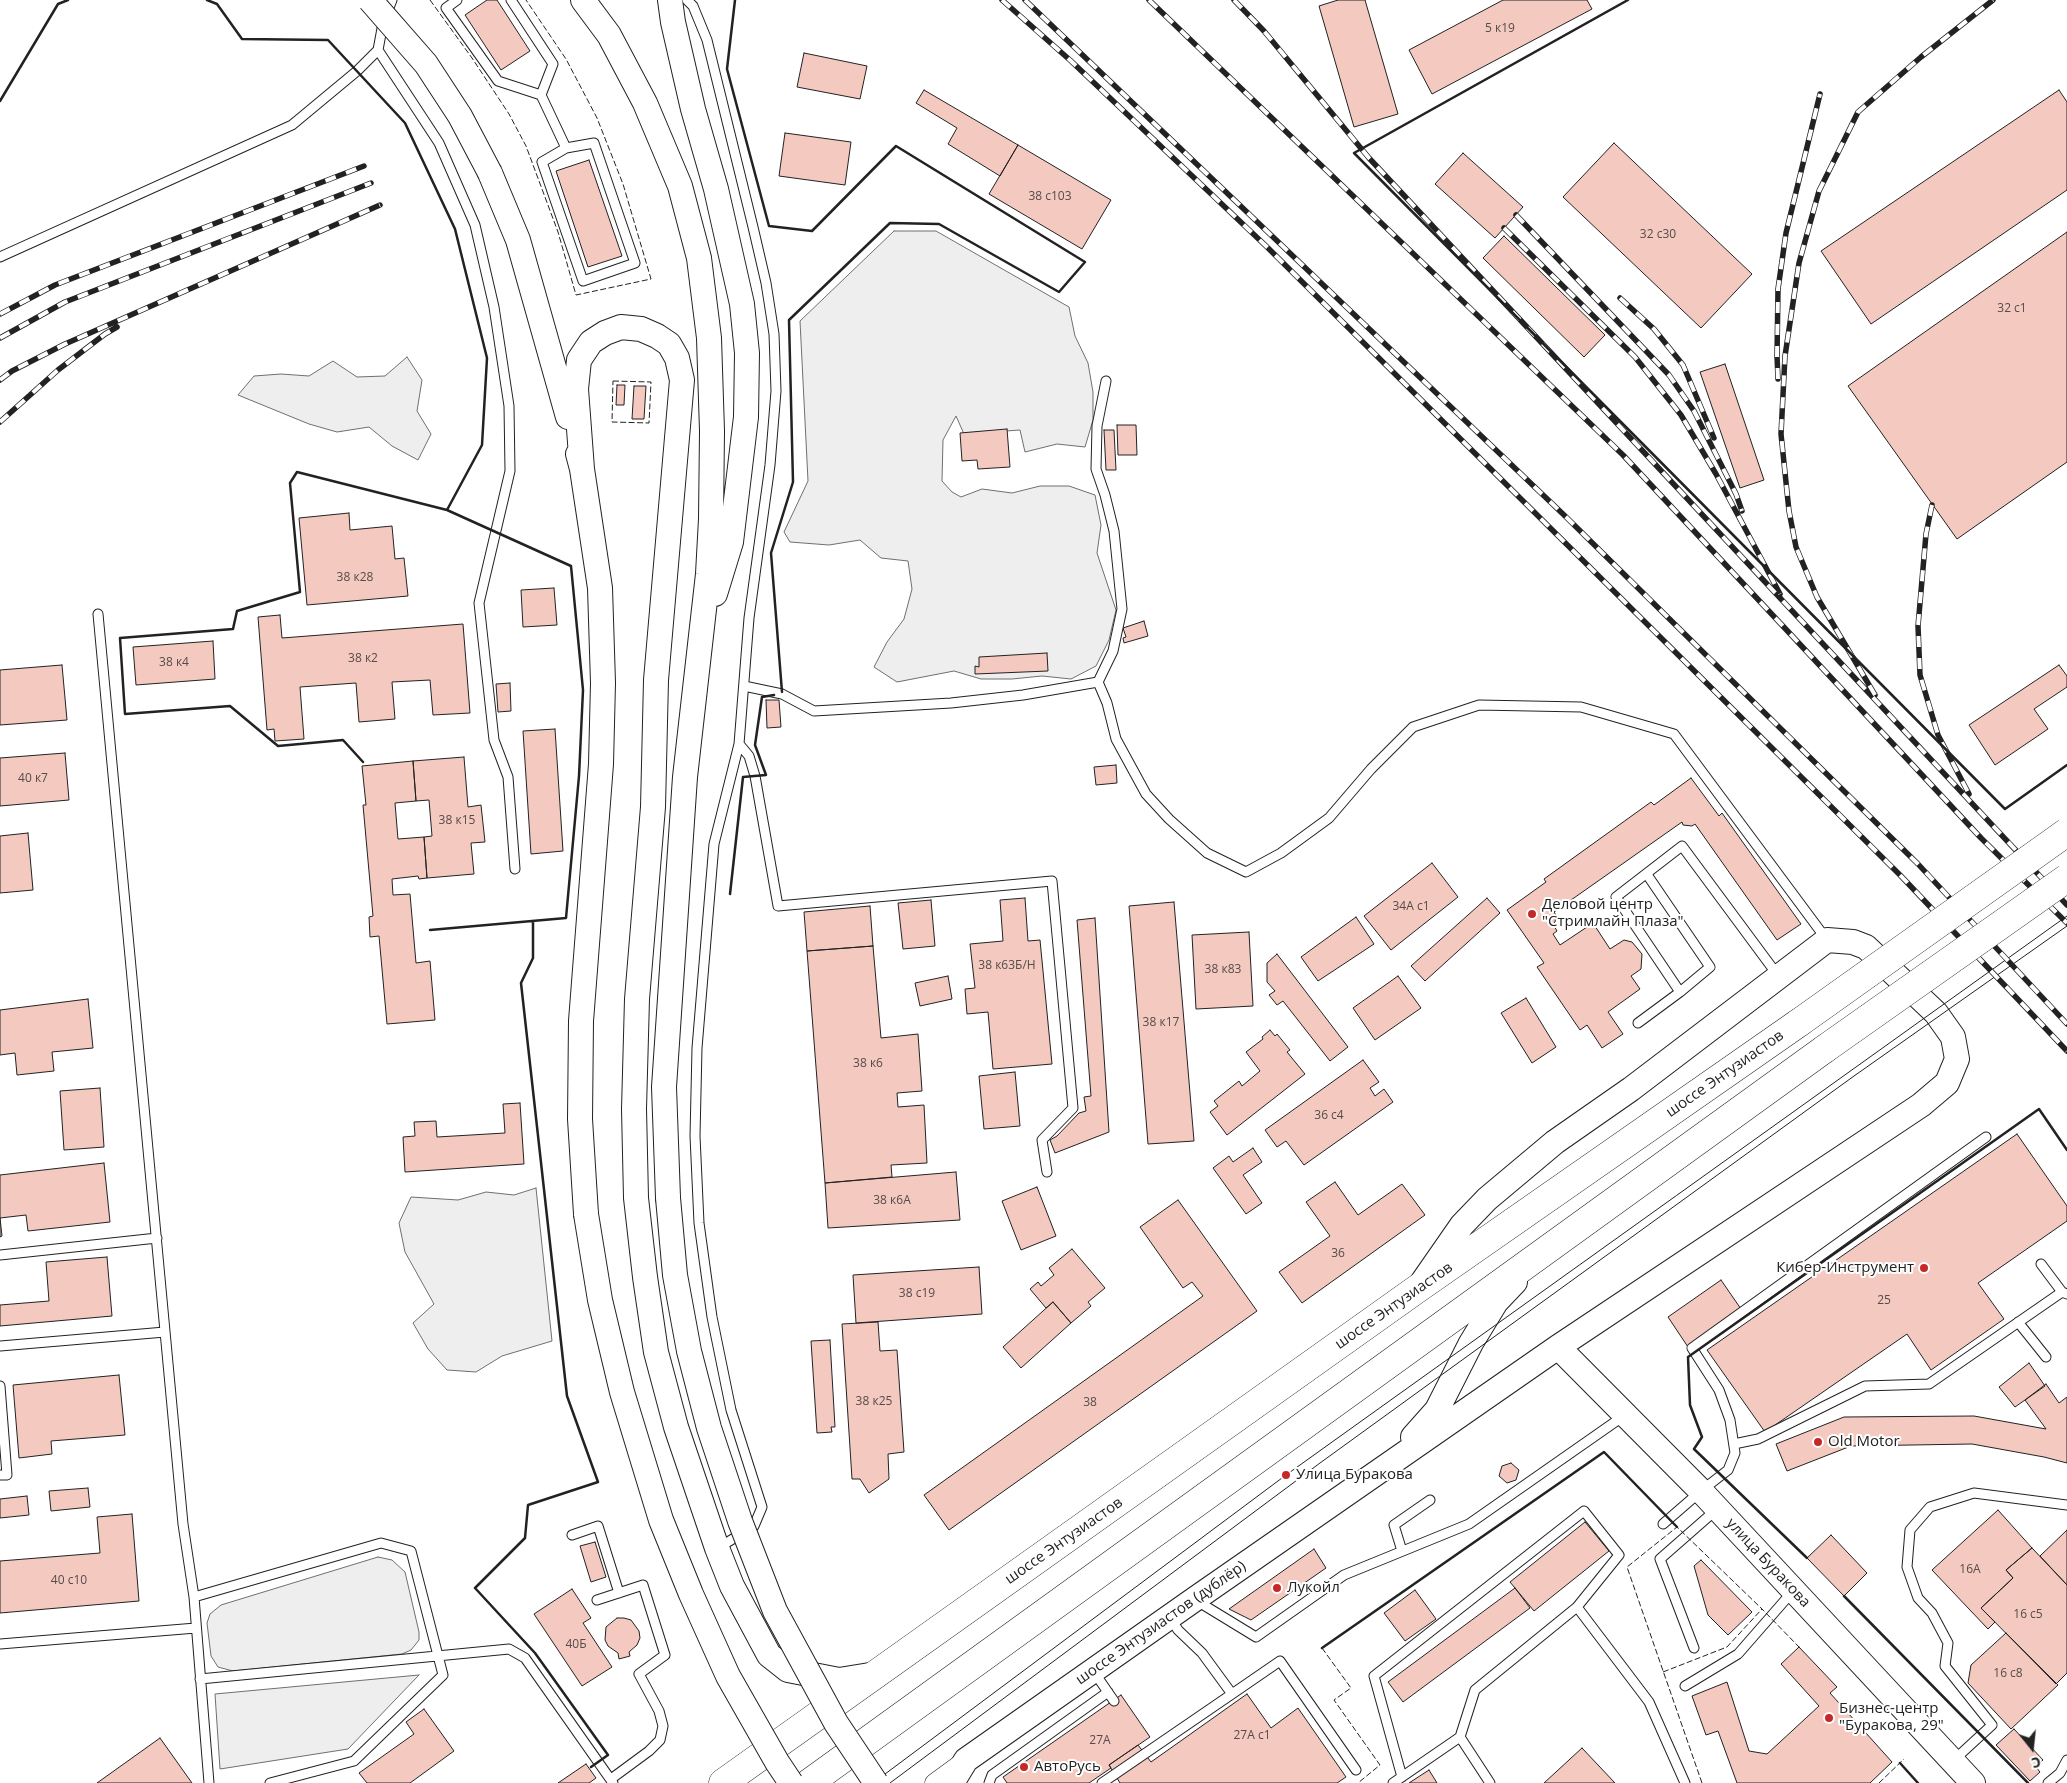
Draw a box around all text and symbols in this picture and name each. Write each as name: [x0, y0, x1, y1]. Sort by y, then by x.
house number: 5 к19: [1485, 22, 1515, 36]
house number: 38 с103: [1028, 190, 1072, 204]
house number: 32 с30: [1640, 228, 1676, 242]
house number: 32 с1: [1997, 302, 2027, 316]
house number: 38 к28: [337, 571, 373, 585]
house number: 38 к2: [348, 652, 378, 666]
house number: 38 к4: [159, 656, 189, 670]
house number: 40 к7: [18, 772, 48, 786]
house number: 38 к15: [439, 814, 475, 828]
place label: Деловой центр "Стримлайн Плаза": [1542, 896, 1683, 931]
house number: 34А с1: [1392, 900, 1430, 914]
marker: Деловой центр "Стримлайн Плаза": [1526, 908, 1538, 920]
house number: 38 к63Б/Н: [978, 959, 1036, 973]
house number: 38 к83: [1205, 963, 1241, 977]
house number: 38 к17: [1143, 1016, 1179, 1030]
street label: шоссе Энтузиастов: [1663, 1027, 1787, 1121]
house number: 38 к6: [853, 1057, 883, 1071]
house number: 36 с4: [1314, 1109, 1344, 1123]
house number: 38 к6А: [873, 1194, 911, 1208]
house number: 36: [1331, 1247, 1345, 1261]
street label: шоссе Энтузиастов: [1332, 1259, 1456, 1353]
place label: Кибер-Инструмент: [1776, 1259, 1914, 1277]
marker: Кибер-Инструмент: [1918, 1262, 1930, 1274]
house number: 38 с19: [899, 1287, 935, 1301]
house number: 25: [1877, 1294, 1891, 1308]
house number: 38 к25: [856, 1395, 892, 1409]
house number: 38: [1083, 1396, 1097, 1410]
place label: Old Motor: [1828, 1433, 1900, 1451]
marker: Old Motor: [1812, 1436, 1824, 1448]
place label: Улица Буракова: [1296, 1466, 1413, 1484]
marker: Улица Буракова: [1280, 1469, 1292, 1481]
street label: шоссе Энтузиастов: [1002, 1494, 1126, 1588]
street label: улица Буракова: [1722, 1515, 1814, 1611]
street label: шоссе Энтузиастов (дублёр): [1072, 1557, 1250, 1689]
house number: 16А: [1959, 1563, 1981, 1577]
house number: 40 c10: [51, 1574, 87, 1588]
place label: Лукойл: [1287, 1579, 1340, 1597]
marker: Лукойл: [1271, 1582, 1283, 1594]
house number: 16 с5: [2013, 1608, 2043, 1622]
house number: 40Б: [565, 1638, 587, 1652]
house number: 16 с8: [1993, 1667, 2023, 1681]
place label: Бизнес-центр "Буракова, 29": [1839, 1700, 1944, 1735]
marker: Бизнес-центр "Буракова, 29": [1823, 1712, 1835, 1724]
north arrow: [2007, 1723, 2057, 1773]
house number: 27А с1: [1233, 1729, 1271, 1743]
house number: 27А: [1089, 1734, 1111, 1748]
text: С: [2029, 1753, 2043, 1773]
place label: АвтоРусь: [1034, 1758, 1101, 1776]
marker: АвтоРусь: [1018, 1761, 1030, 1773]

